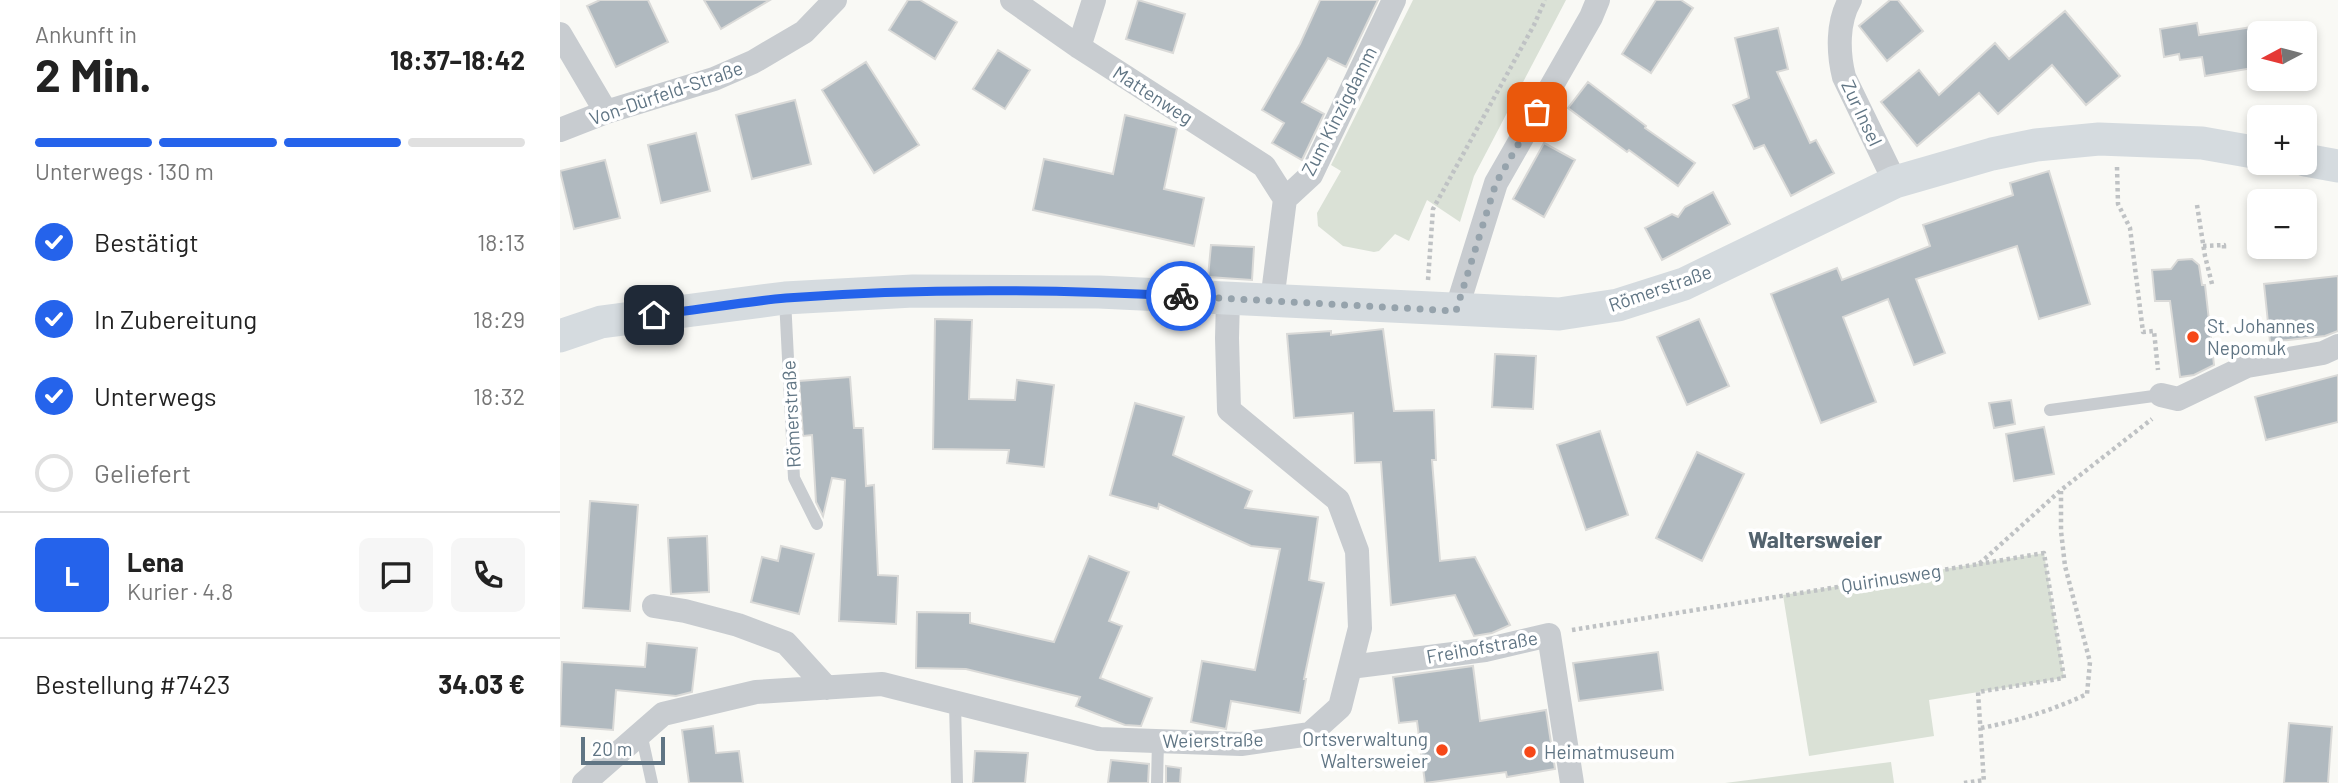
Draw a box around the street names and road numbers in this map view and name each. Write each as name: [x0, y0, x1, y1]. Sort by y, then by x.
street label: Zum Kinzigdamm: [1296, 42, 1381, 179]
street label: Von-Dürfeld-Straße: [586, 56, 746, 130]
street label: Mattenweg: [1109, 60, 1198, 129]
street label: Zur Insel: [1837, 76, 1888, 149]
street label: Römerstraße: [1605, 259, 1714, 316]
street label: Römerstraße: [776, 360, 805, 468]
street label: Quirinusweg: [1840, 558, 1942, 597]
street label: Freihofstraße: [1425, 625, 1539, 668]
street label: Weierstraße: [1162, 727, 1264, 752]

